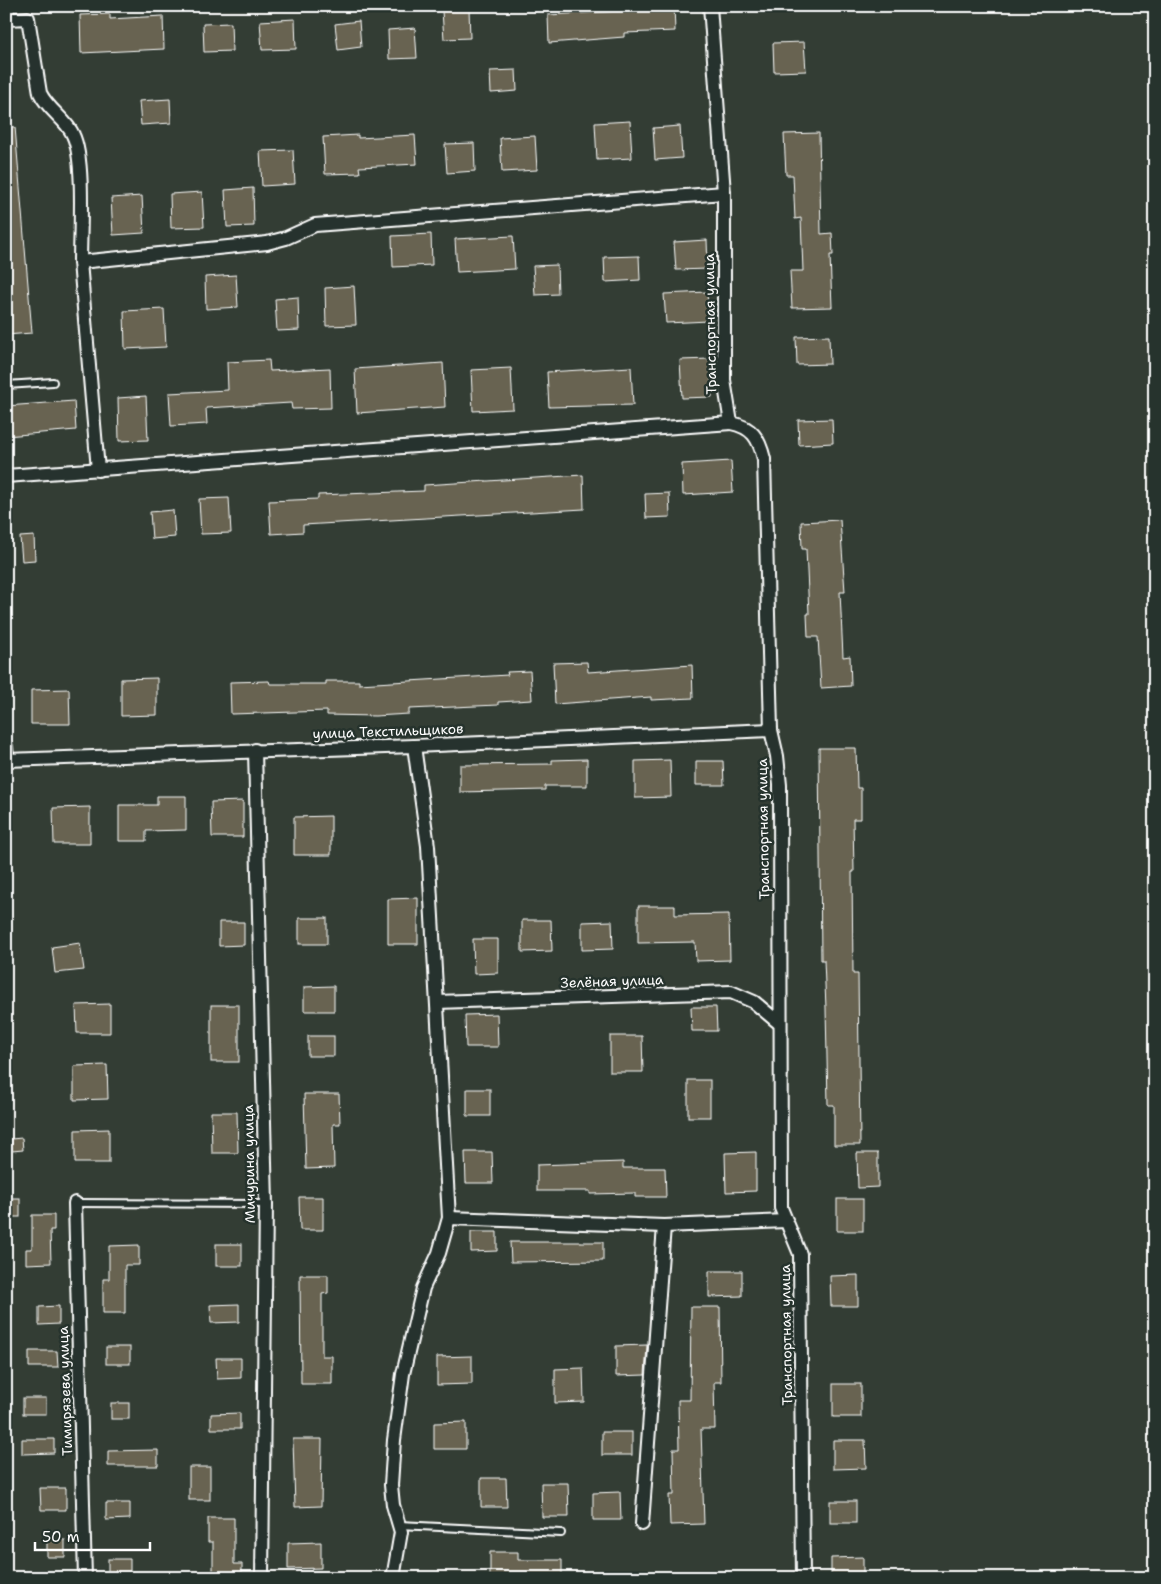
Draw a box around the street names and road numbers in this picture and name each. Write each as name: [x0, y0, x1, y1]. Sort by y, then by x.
street label: Транспортная улица: [700, 253, 720, 395]
street label: улица Текстильщиков: [312, 719, 464, 743]
street label: Транспортная улица: [753, 758, 773, 900]
street label: Зелёная улица: [560, 970, 664, 992]
street label: Мичурина улица: [239, 1104, 259, 1224]
street label: Транспортная улица: [776, 1264, 796, 1406]
street label: Тимирязева улица: [54, 1326, 76, 1456]

